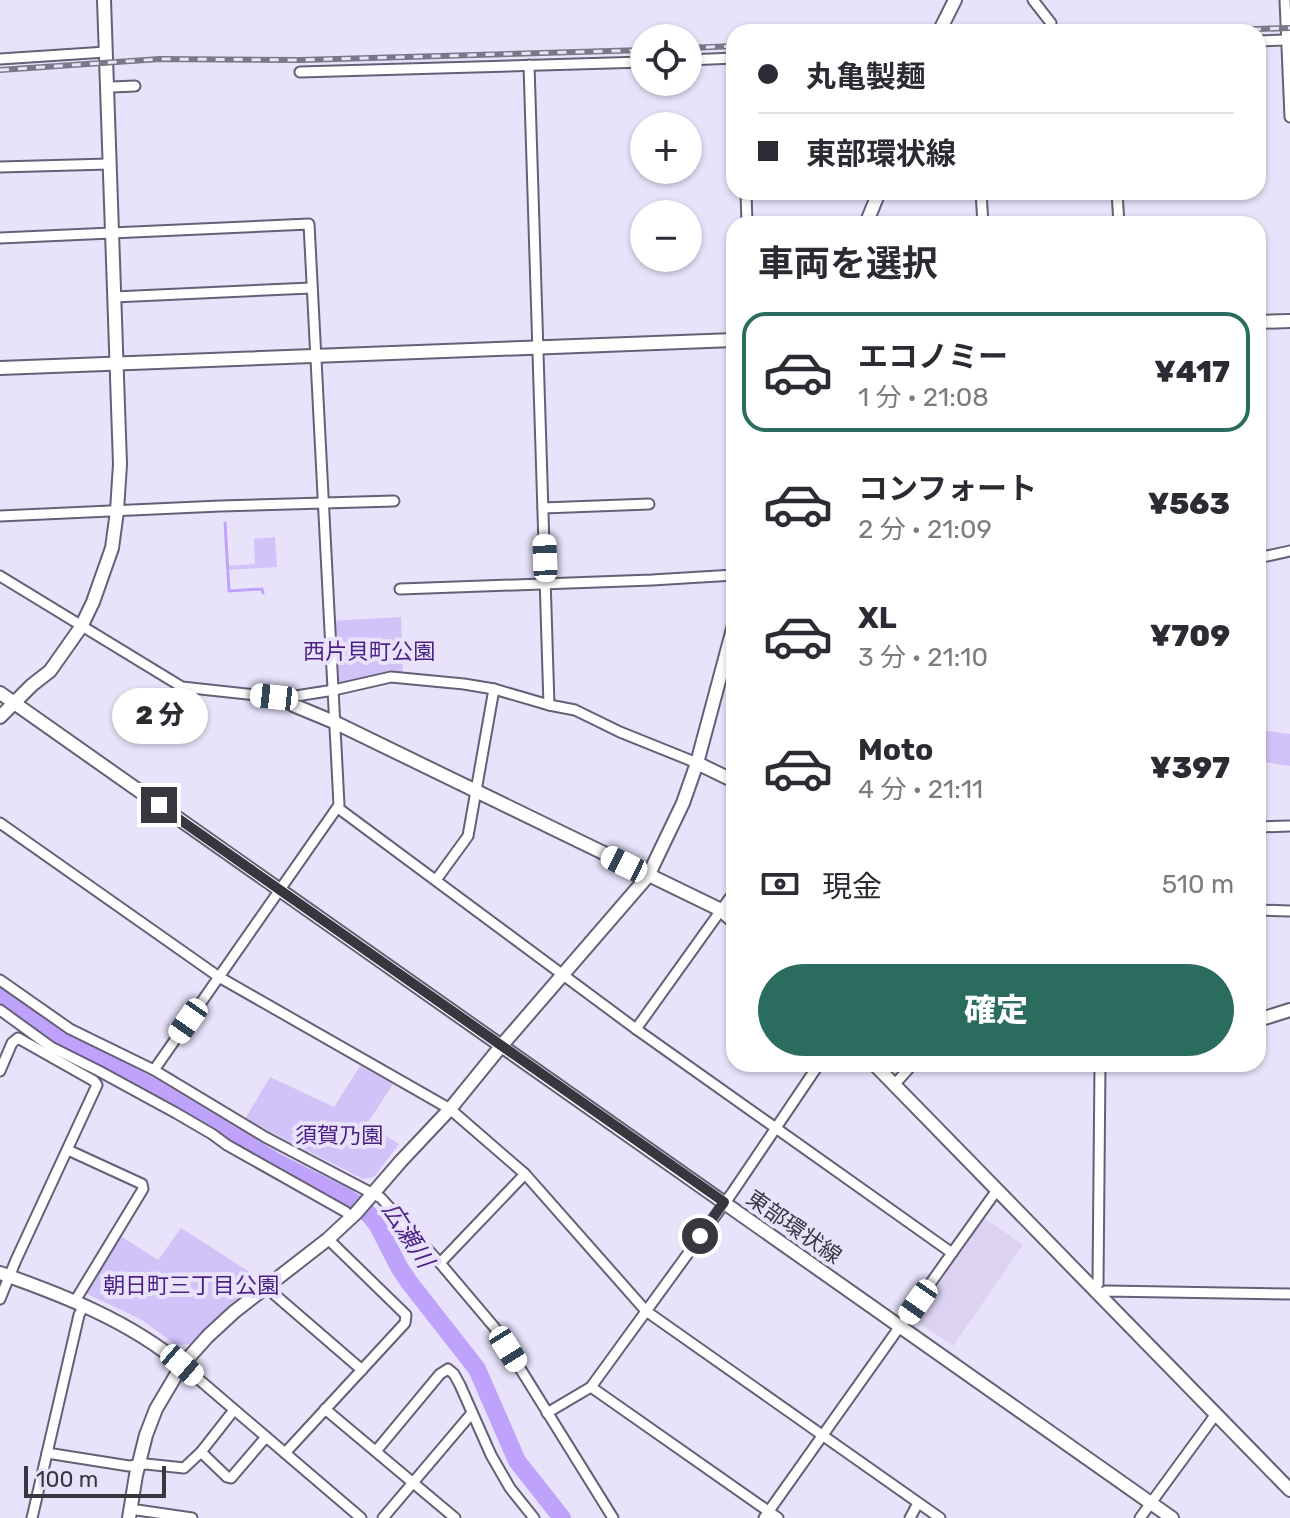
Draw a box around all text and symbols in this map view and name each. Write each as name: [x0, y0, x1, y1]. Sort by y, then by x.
map controls: [630, 24, 702, 272]
button: locate: [630, 24, 702, 96]
text: 丸亀製麺: [806, 59, 926, 95]
button: +: [630, 112, 702, 184]
text: 東部環状線: [806, 136, 956, 172]
button: −: [630, 200, 702, 272]
text: 車両を選択: [758, 242, 938, 285]
icon: car: [762, 336, 834, 408]
text: エコノミー: [858, 339, 1008, 375]
text: ¥417: [1154, 354, 1230, 390]
text: 1 分 · 21:08: [858, 382, 989, 413]
icon: car: [762, 468, 834, 540]
text: コンフォート: [858, 471, 1037, 507]
text: ¥563: [1148, 486, 1230, 522]
text: 2 分 · 21:09: [858, 514, 992, 545]
car: [532, 534, 558, 582]
icon: car: [762, 600, 834, 672]
text: XL: [858, 600, 897, 636]
text: ¥709: [1150, 618, 1230, 654]
park label: 西片貝町公園: [303, 638, 435, 665]
text: 3 分 · 21:10: [858, 642, 988, 673]
car: [249, 683, 299, 711]
callout: 2 分: [111, 689, 207, 745]
text: 2 分: [136, 700, 184, 731]
icon: car: [762, 732, 834, 804]
text: Moto: [858, 732, 933, 768]
text: ¥397: [1150, 750, 1230, 786]
text: 4 分 · 21:11: [858, 774, 983, 805]
route end: [141, 787, 177, 823]
car: [597, 843, 651, 885]
icon: cash: [758, 862, 802, 906]
text: 現金: [822, 869, 882, 905]
text: 510 m: [1162, 869, 1234, 900]
button: 確定: [758, 964, 1234, 1056]
car: [164, 994, 212, 1048]
park label: 須賀乃園: [295, 1122, 383, 1149]
street label: 東部環状線: [741, 1184, 847, 1270]
water label: 広瀬川: [377, 1197, 441, 1275]
route start: [682, 1218, 718, 1254]
park label: 朝日町三丁目公園: [103, 1272, 279, 1299]
car: [894, 1275, 942, 1329]
car: [485, 1322, 531, 1376]
car: [156, 1340, 208, 1390]
scale bar: [24, 1462, 166, 1498]
text: 100 m: [36, 1466, 98, 1493]

